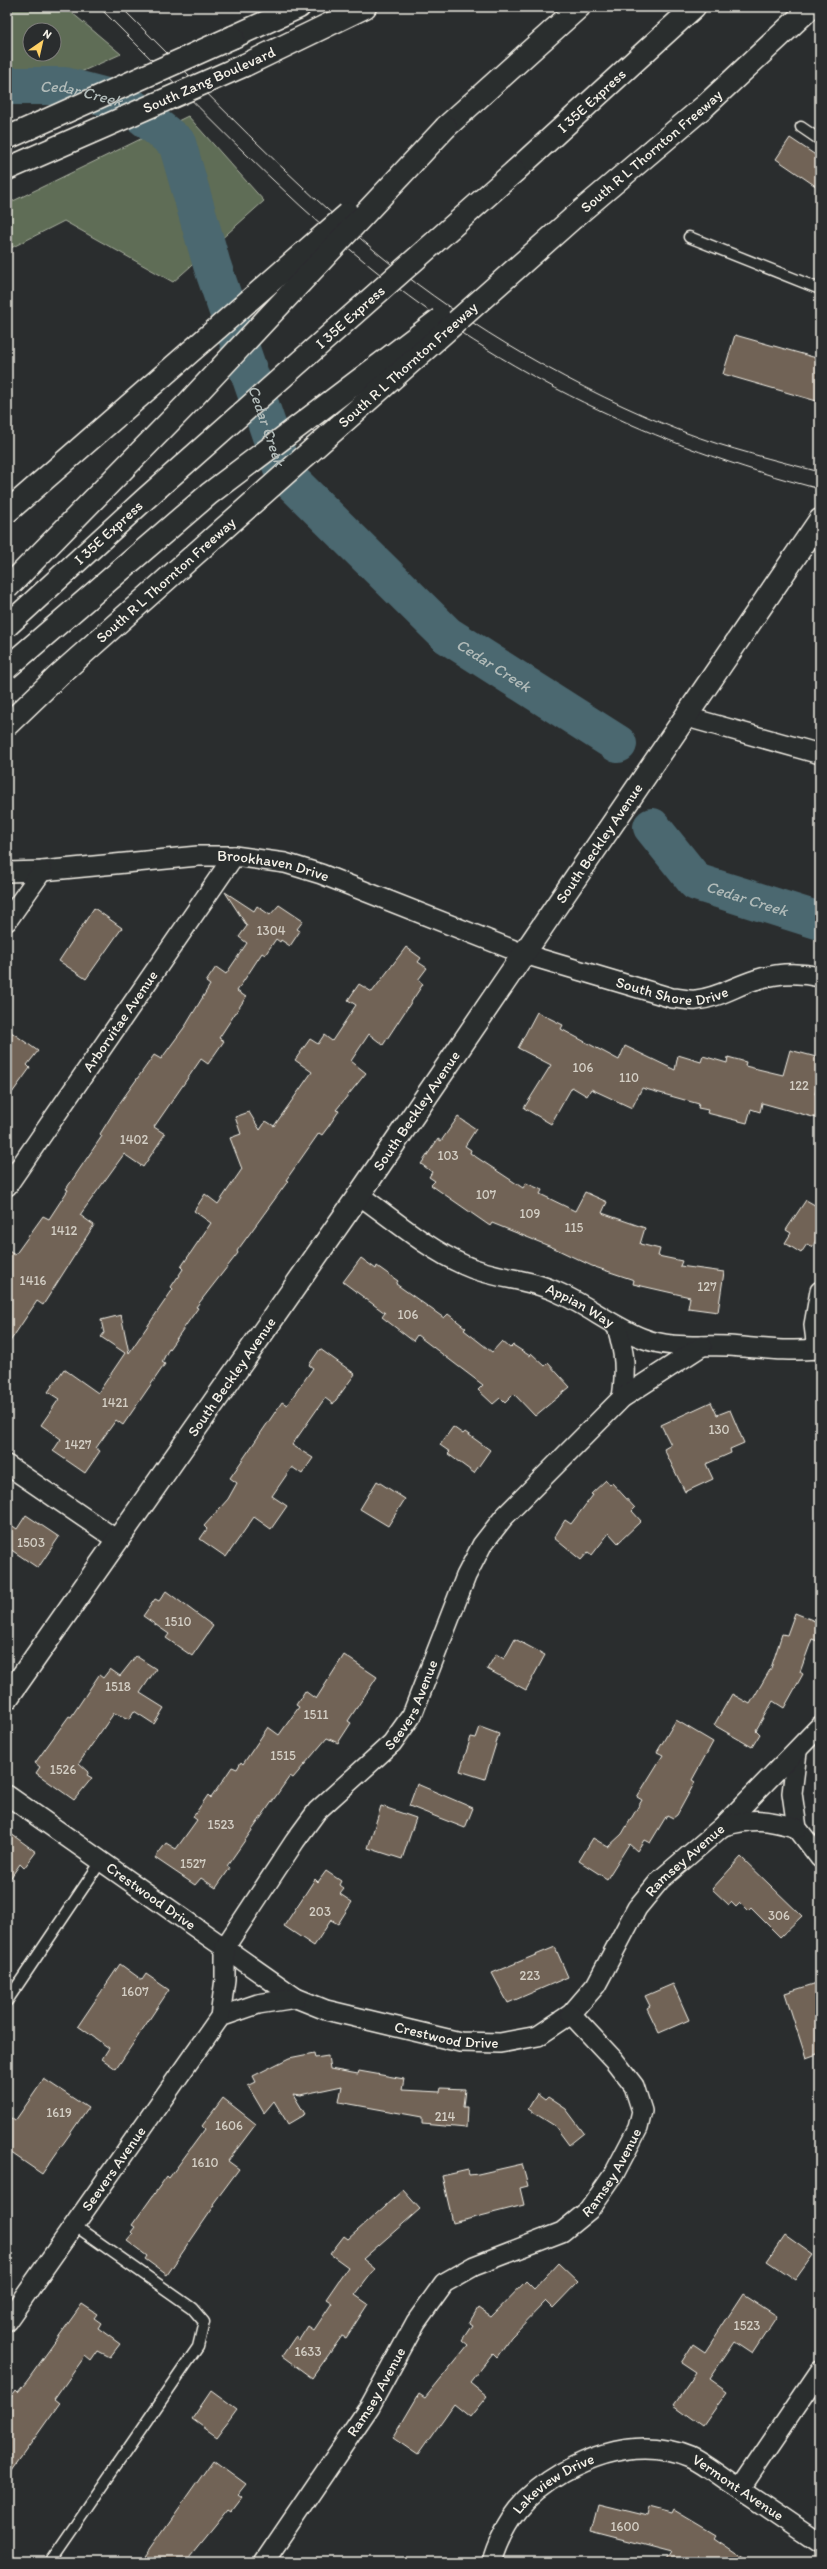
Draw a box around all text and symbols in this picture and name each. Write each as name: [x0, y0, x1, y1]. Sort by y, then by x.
north arrow: [22, 22, 62, 62]
text: N: [41, 27, 54, 42]
street label: South Zang Boulevard: [140, 43, 278, 117]
street label: I 35E Express: [554, 65, 630, 137]
water label: Cedar Creek: [40, 77, 125, 111]
street label: South R L Thornton Freeway: [577, 86, 726, 217]
street label: I 35E Express: [312, 281, 389, 352]
street label: South R L Thornton Freeway: [335, 298, 481, 431]
water label: Cedar Creek: [244, 383, 290, 469]
street label: I 35E Express: [71, 496, 147, 568]
street label: South R L Thornton Freeway: [92, 513, 239, 647]
water label: Cedar Creek: [453, 635, 535, 696]
street label: South Beckley Avenue: [552, 780, 647, 907]
street label: Brookhaven Drive: [217, 847, 332, 885]
water label: Cedar Creek: [704, 877, 791, 921]
house number: 1304: [257, 923, 286, 938]
street label: Arborvitae Avenue: [79, 967, 162, 1076]
street label: South Shore Drive: [614, 973, 731, 1009]
street label: South Beckley Avenue: [369, 1047, 464, 1174]
house number: 106: [573, 1060, 594, 1075]
house number: 110: [619, 1070, 639, 1085]
house number: 122: [789, 1078, 809, 1093]
house number: 1402: [120, 1132, 149, 1147]
house number: 103: [437, 1148, 459, 1163]
house number: 107: [476, 1187, 497, 1202]
house number: 109: [520, 1206, 541, 1221]
house number: 115: [565, 1220, 584, 1235]
house number: 1412: [51, 1223, 78, 1238]
house number: 1416: [20, 1273, 46, 1288]
street label: Appian Way: [543, 1279, 618, 1331]
house number: 127: [697, 1279, 717, 1294]
house number: 106: [398, 1307, 419, 1322]
street label: South Beckley Avenue: [184, 1314, 280, 1440]
house number: 1421: [102, 1395, 128, 1410]
house number: 130: [708, 1422, 730, 1437]
house number: 1427: [64, 1437, 92, 1452]
house number: 1503: [17, 1535, 45, 1550]
house number: 1510: [165, 1614, 191, 1629]
street label: Seevers Avenue: [381, 1657, 442, 1754]
house number: 1518: [105, 1679, 131, 1694]
house number: 1511: [304, 1707, 328, 1722]
house number: 1515: [270, 1748, 296, 1763]
house number: 1526: [50, 1762, 76, 1777]
house number: 1523: [208, 1817, 234, 1832]
street label: Ramsey Avenue: [641, 1820, 728, 1900]
house number: 1527: [180, 1856, 207, 1871]
street label: Crestwood Drive: [103, 1858, 199, 1934]
house number: 203: [309, 1904, 331, 1919]
house number: 306: [768, 1908, 790, 1923]
house number: 223: [520, 1968, 540, 1983]
house number: 1607: [121, 1984, 149, 1999]
street label: Crestwood Drive: [393, 2018, 499, 2052]
house number: 1619: [46, 2105, 72, 2120]
house number: 214: [435, 2109, 456, 2124]
house number: 1606: [215, 2118, 243, 2133]
street label: Seevers Avenue: [78, 2123, 150, 2215]
street label: Ramsey Avenue: [578, 2125, 645, 2221]
house number: 1610: [192, 2155, 218, 2170]
house number: 1523: [734, 2318, 760, 2333]
house number: 1633: [294, 2344, 322, 2359]
street label: Ramsey Avenue: [343, 2344, 410, 2440]
street label: Lakeview Drive: [509, 2450, 597, 2518]
street label: Vermont Avenue: [689, 2450, 787, 2525]
house number: 1600: [611, 2519, 639, 2534]

